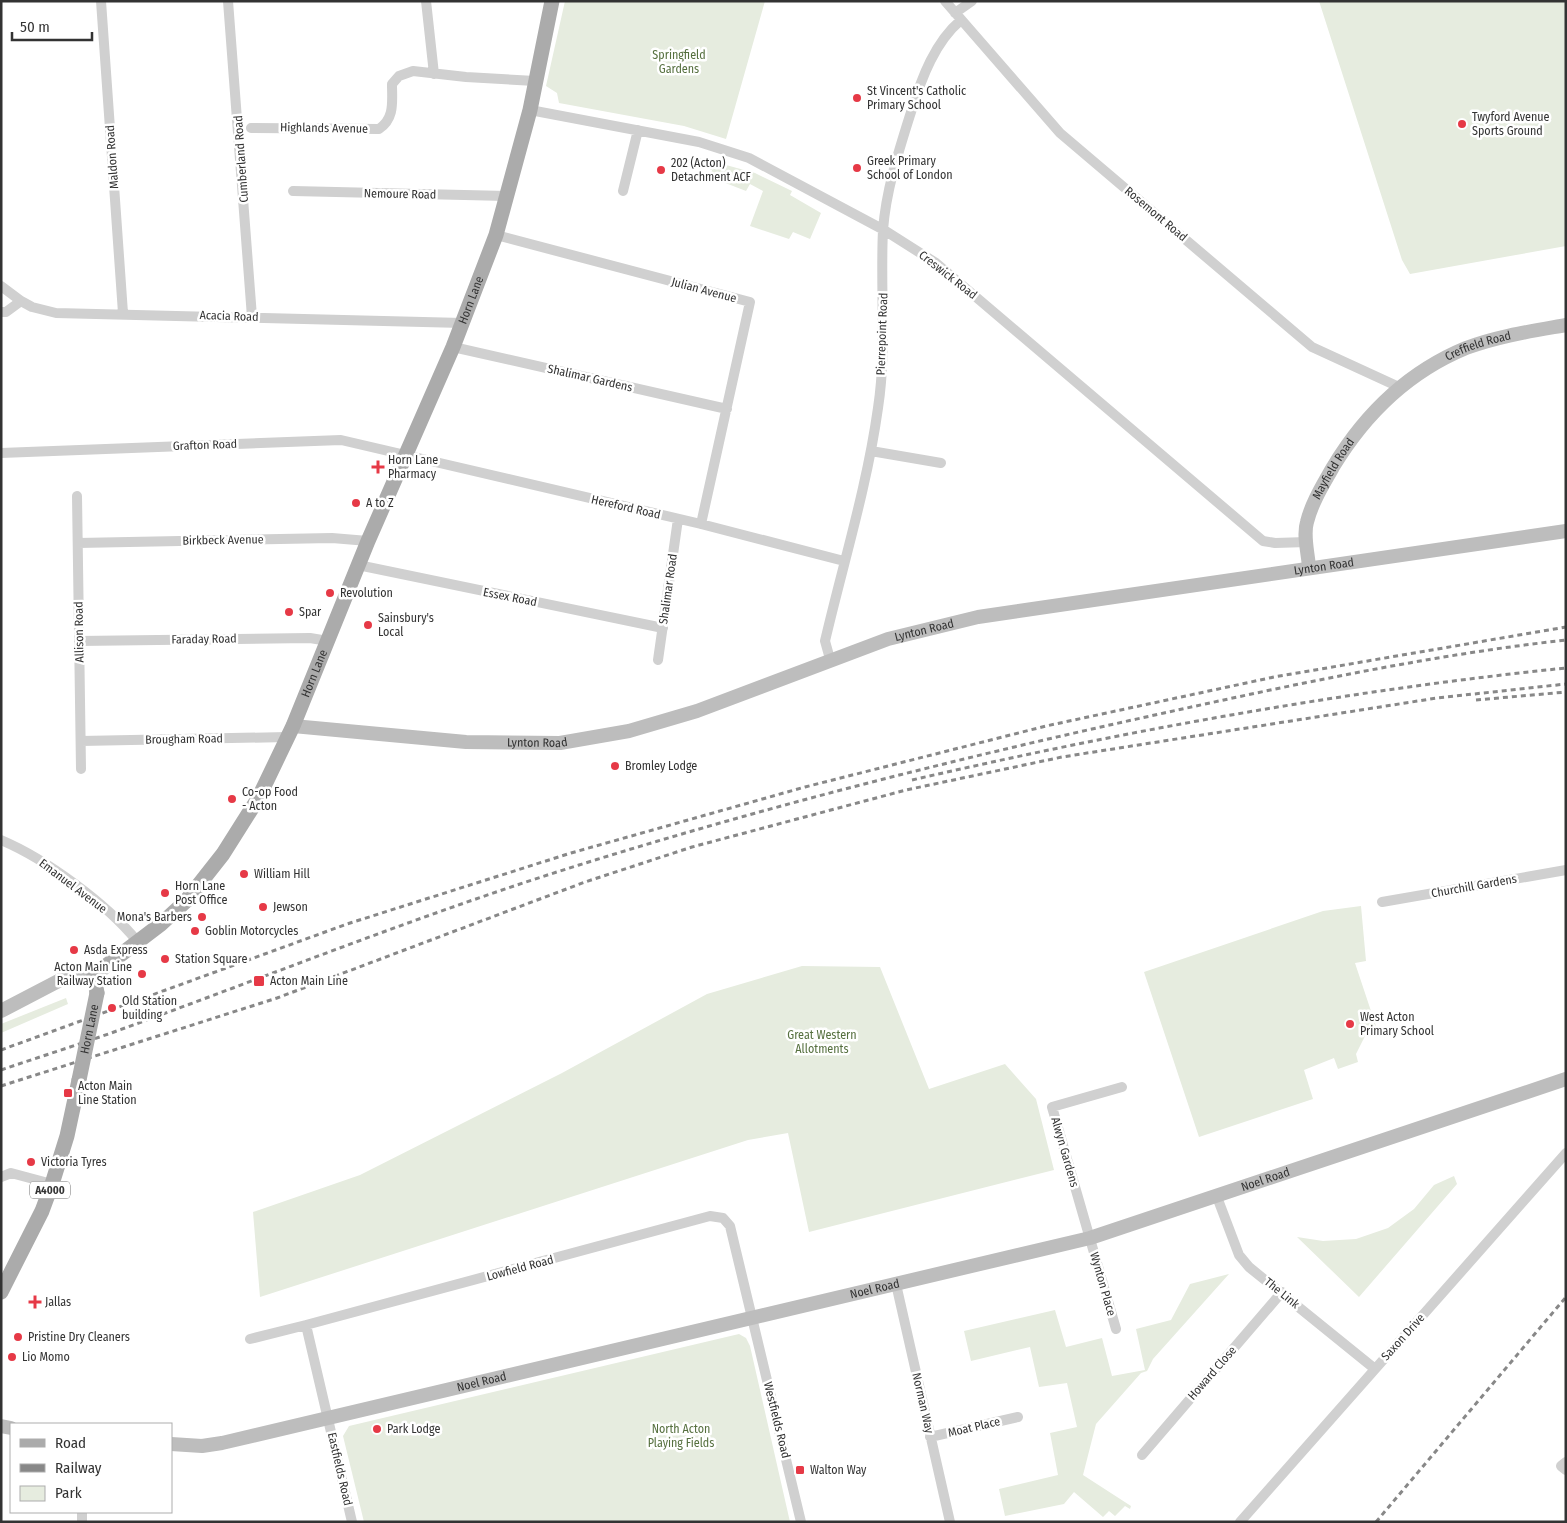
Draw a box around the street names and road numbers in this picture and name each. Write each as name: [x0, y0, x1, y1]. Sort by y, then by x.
street label: Cumberland Road: [231, 115, 251, 203]
street label: Highlands Avenue: [280, 120, 368, 136]
street label: Maldon Road: [103, 125, 121, 189]
street label: Rosemont Road: [1122, 184, 1190, 244]
street label: Nemoure Road: [364, 186, 436, 202]
street label: Creswick Road: [916, 248, 980, 302]
street label: Horn Lane: [455, 274, 487, 326]
street label: Julian Avenue: [670, 275, 738, 305]
street label: Pierrepoint Road: [874, 292, 890, 376]
street label: Acacia Road: [199, 308, 259, 324]
street label: Creffield Road: [1443, 328, 1512, 364]
street label: Shalimar Gardens: [546, 361, 634, 395]
street label: Mayfield Road: [1309, 435, 1357, 502]
street label: Grafton Road: [173, 437, 237, 453]
street label: Hereford Road: [590, 492, 662, 522]
street label: Birkbeck Avenue: [182, 532, 264, 548]
street label: Shalimar Road: [656, 553, 680, 625]
street label: Lynton Road: [1293, 555, 1355, 578]
street label: Essex Road: [482, 585, 538, 609]
street label: Allison Road: [71, 601, 87, 663]
street label: Lynton Road: [893, 616, 955, 644]
street label: Faraday Road: [171, 631, 237, 647]
street label: Horn Lane: [298, 648, 330, 699]
street label: Brougham Road: [145, 731, 223, 747]
street label: Lynton Road: [507, 735, 569, 750]
street label: Emanuel Avenue: [36, 856, 110, 916]
street label: Churchill Gardens: [1430, 872, 1518, 900]
street label: Horn Lane: [78, 1003, 102, 1055]
street label: Alwyn Gardens: [1048, 1115, 1082, 1189]
street label: Noel Road: [1239, 1165, 1291, 1194]
road number: A4000: [30, 1182, 70, 1198]
street label: Wynton Place: [1087, 1250, 1119, 1318]
street label: Lowfield Road: [485, 1252, 555, 1284]
street label: The Link: [1262, 1275, 1303, 1312]
street label: Noel Road: [849, 1276, 901, 1301]
street label: Saxon Drive: [1378, 1311, 1428, 1363]
street label: Howard Close: [1185, 1343, 1239, 1403]
street label: Noel Road: [455, 1369, 508, 1394]
street label: Norman Way: [909, 1371, 937, 1435]
street label: Westfields Road: [761, 1380, 793, 1460]
street label: Moat Place: [946, 1414, 1002, 1440]
street label: Eastfields Road: [325, 1431, 355, 1507]

